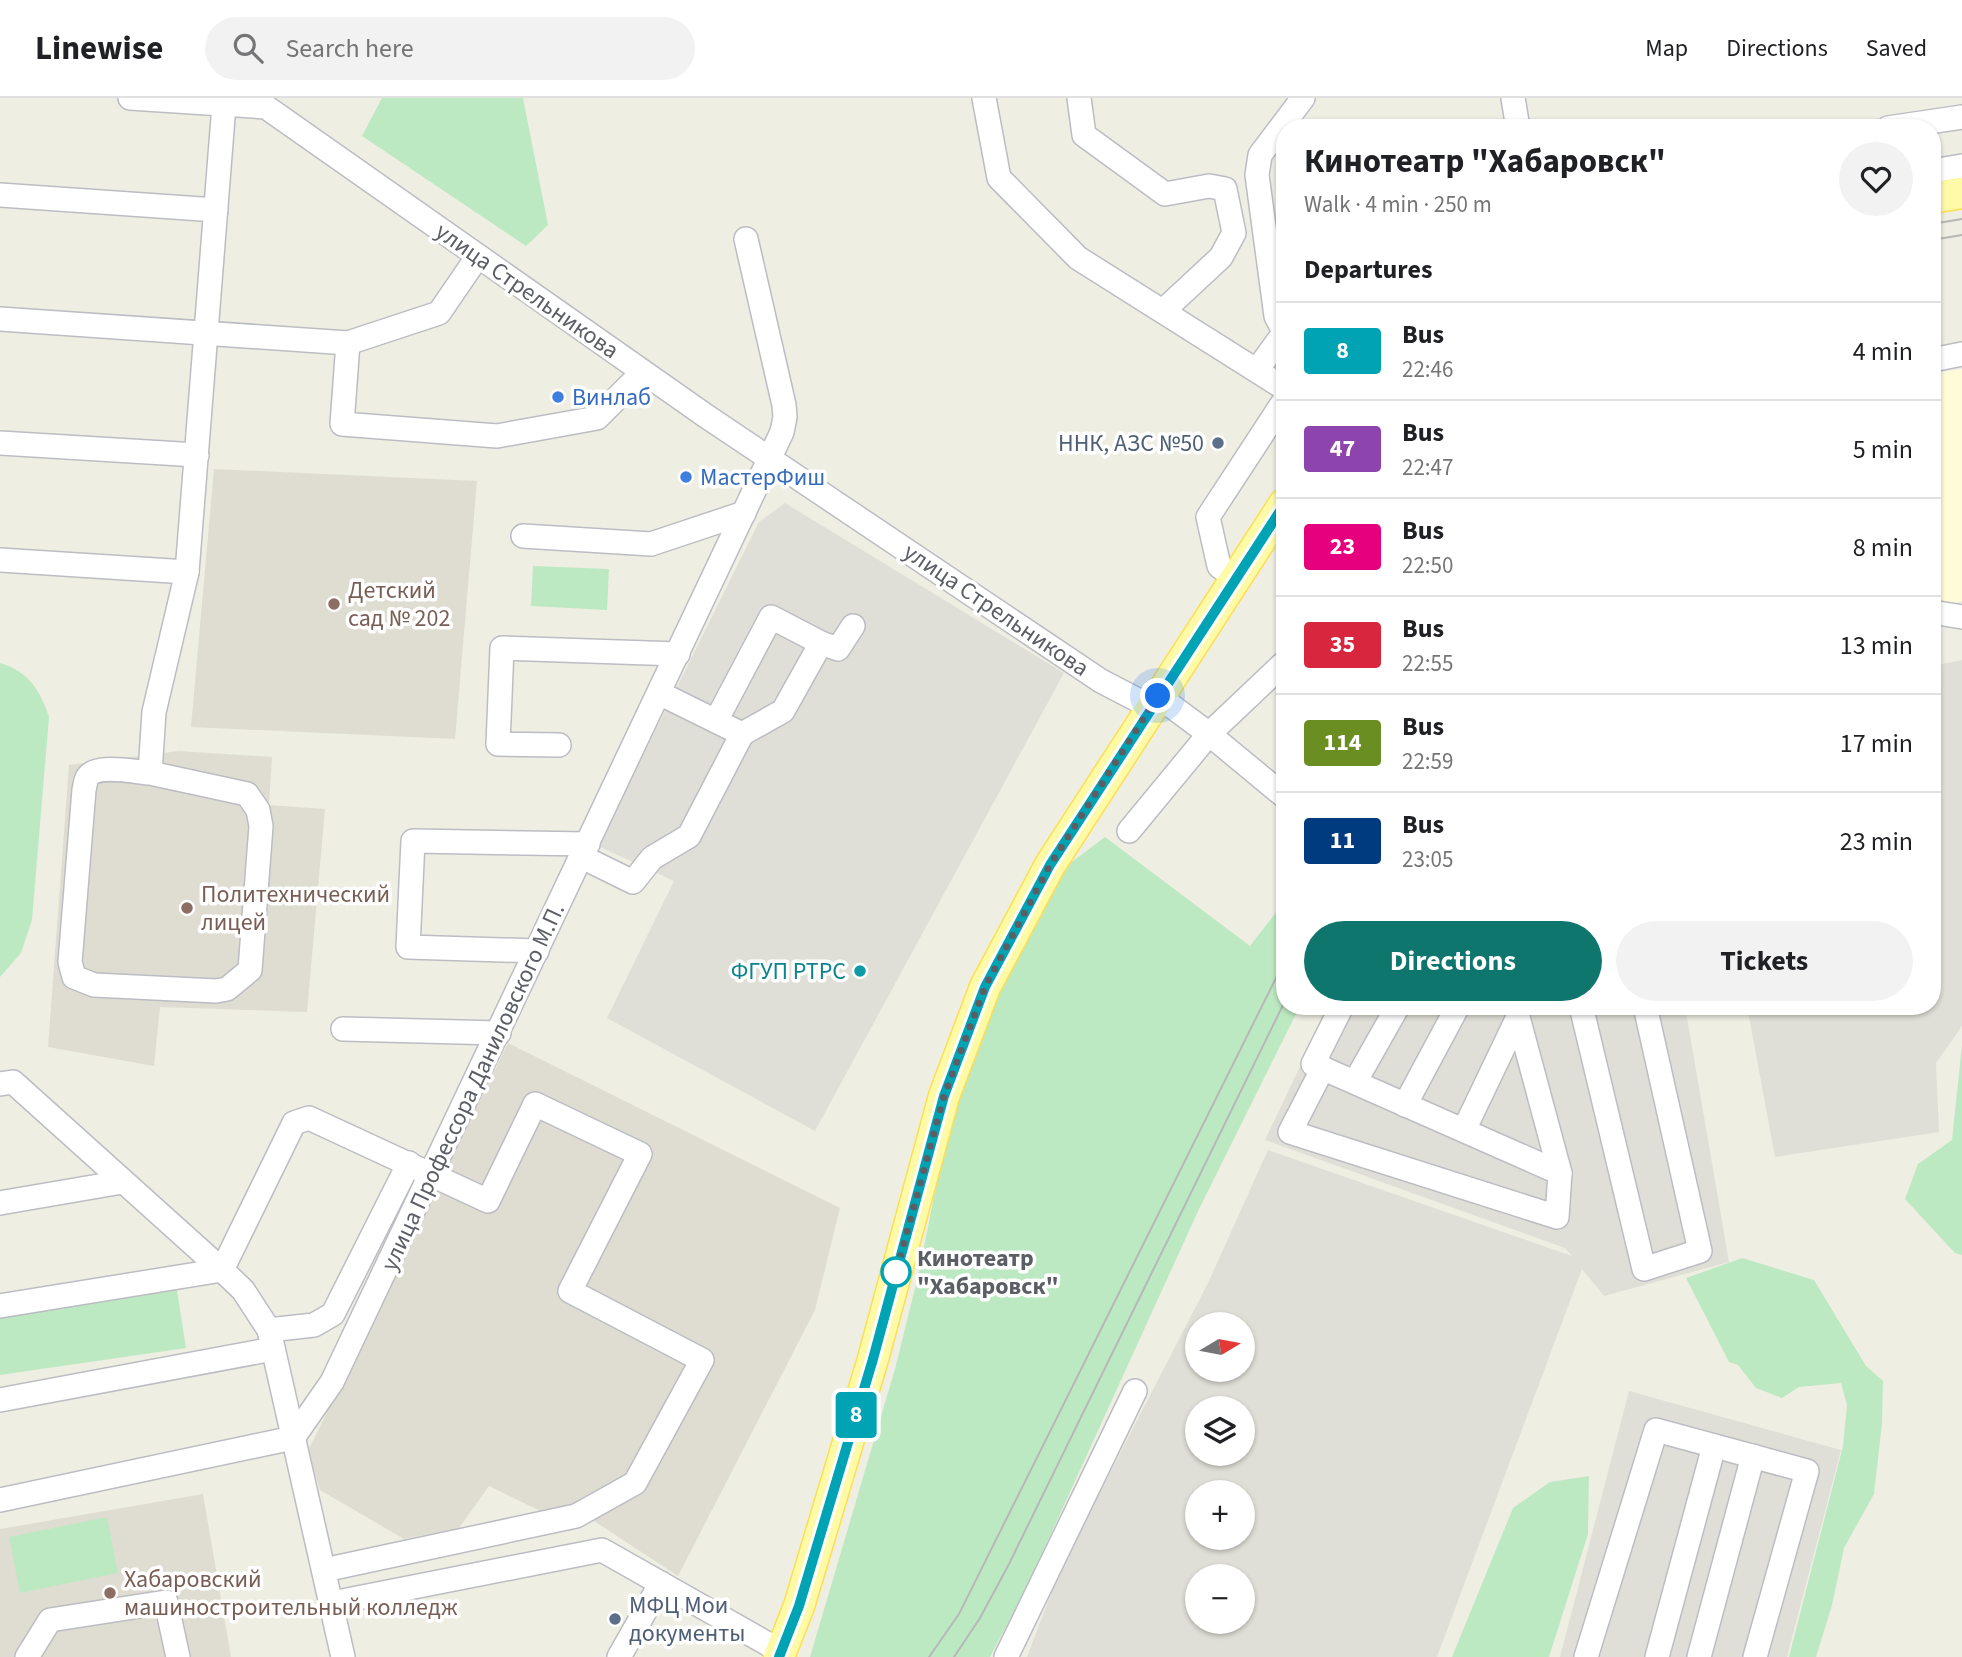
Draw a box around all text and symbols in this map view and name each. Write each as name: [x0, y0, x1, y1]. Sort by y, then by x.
search box: [205, 17, 695, 80]
text: Linewise: [35, 25, 163, 72]
icon: search: [229, 29, 267, 67]
text: Search here: [285, 30, 414, 67]
text: Map: [1645, 31, 1688, 66]
text: Directions: [1726, 31, 1828, 66]
text: Saved: [1866, 31, 1927, 66]
text: Кинотеатр "Хабаровск": [1304, 138, 1666, 185]
button: heart: [1839, 142, 1913, 216]
text: Walk · 4 min · 250 m: [1304, 188, 1492, 221]
street label: улица Стрельникова: [428, 214, 626, 368]
text: Departures: [1304, 251, 1432, 288]
text: Bus: [1402, 316, 1444, 353]
text: 8: [1336, 333, 1349, 368]
text: 4 min: [1853, 333, 1913, 370]
text: 22:46: [1402, 353, 1453, 386]
place label: Винлаб: [572, 380, 651, 415]
marker: Винлаб: [550, 389, 566, 405]
text: Bus: [1402, 414, 1444, 451]
place label: ННК, АЗС №50: [1058, 426, 1204, 461]
text: 47: [1330, 431, 1355, 466]
text: 5 min: [1853, 431, 1913, 468]
marker: ННК, АЗС №50: [1210, 435, 1226, 451]
text: 22:47: [1402, 451, 1453, 484]
place label: МастерФиш: [700, 460, 825, 495]
marker: МастерФиш: [678, 469, 694, 485]
text: Bus: [1402, 512, 1444, 549]
text: 23: [1330, 529, 1355, 564]
text: 8 min: [1853, 529, 1913, 566]
street label: улица Стрельникова: [896, 535, 1096, 685]
text: 22:50: [1402, 549, 1453, 582]
place label: Детский сад № 202: [348, 573, 450, 636]
marker: Детский сад № 202: [326, 596, 342, 612]
text: Bus: [1402, 610, 1444, 647]
text: 35: [1330, 627, 1355, 662]
text: 13 min: [1840, 627, 1913, 664]
text: 22:55: [1402, 647, 1453, 680]
your location: [1140, 678, 1175, 713]
text: Bus: [1402, 708, 1444, 745]
text: 114: [1323, 725, 1362, 760]
text: 17 min: [1840, 725, 1913, 762]
text: 22:59: [1402, 745, 1453, 778]
text: Bus: [1402, 806, 1444, 843]
text: 11: [1330, 823, 1355, 858]
text: 23 min: [1840, 823, 1913, 860]
text: 23:05: [1402, 843, 1453, 876]
place label: Политехнический лицей: [201, 877, 390, 940]
street label: улица Профессора Даниловского М.П.: [372, 897, 574, 1277]
marker: Политехнический лицей: [179, 900, 195, 916]
button: Directions: [1304, 921, 1602, 1001]
button: Tickets: [1616, 921, 1913, 1001]
place label: ФГУП РТРС: [731, 954, 846, 989]
marker: ФГУП РТРС: [852, 963, 868, 979]
place label: Кинотеатр "Хабаровск": [917, 1241, 1059, 1304]
marker: Кинотеатр "Хабаровск": [881, 1257, 911, 1287]
north arrow: [1185, 1312, 1255, 1382]
map controls: [1185, 1312, 1255, 1634]
line badge: 8: [833, 1392, 879, 1438]
button: layers: [1185, 1396, 1255, 1466]
text: 8: [850, 1397, 862, 1432]
button: +: [1185, 1480, 1255, 1550]
place label: Хабаровский машиностроительный колледж: [124, 1562, 458, 1625]
button: −: [1185, 1564, 1255, 1634]
marker: Хабаровский машиностроительный колледж: [102, 1585, 118, 1601]
place label: МФЦ Мои документы: [629, 1588, 745, 1651]
marker: МФЦ Мои документы: [607, 1611, 623, 1627]

